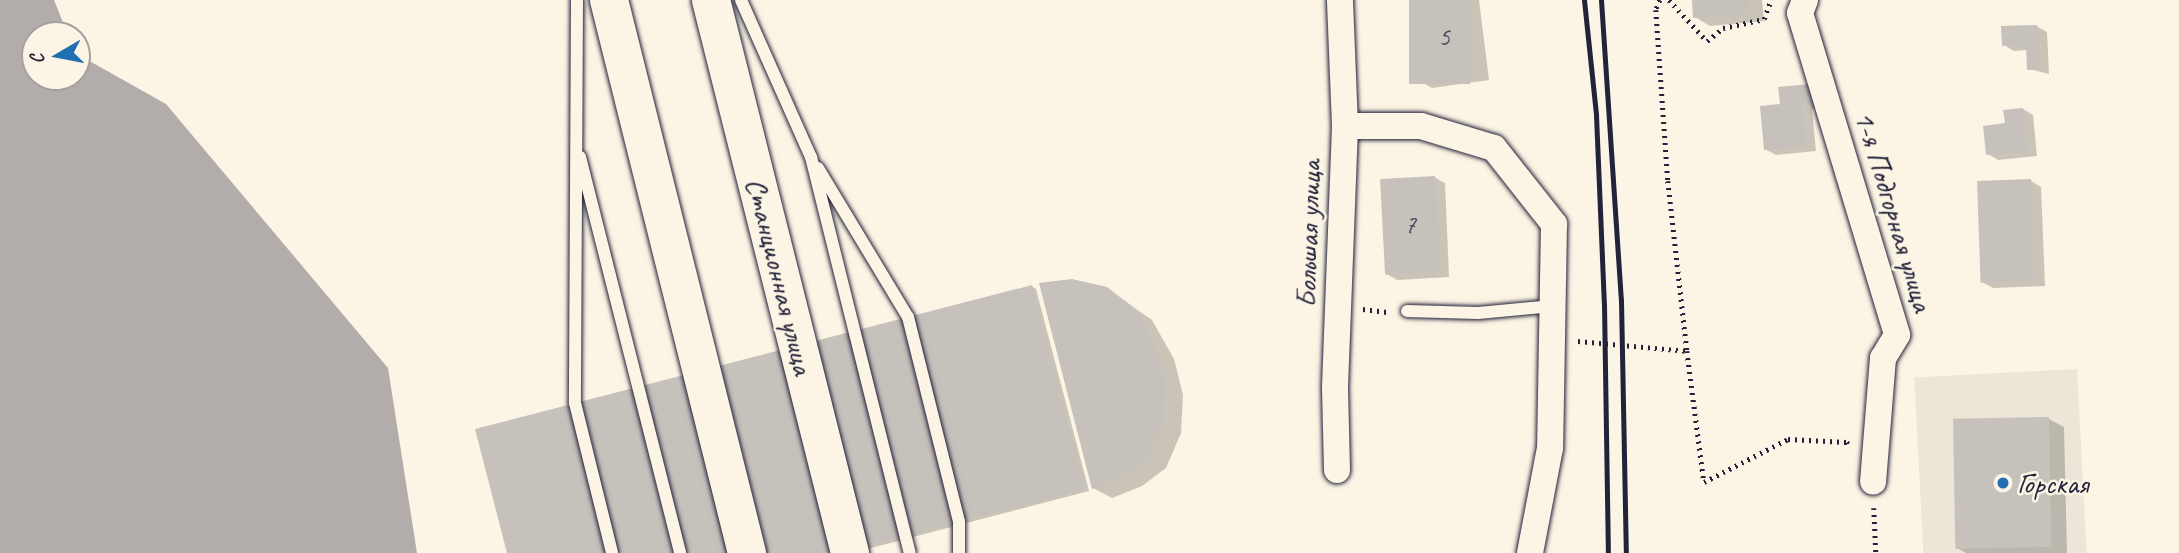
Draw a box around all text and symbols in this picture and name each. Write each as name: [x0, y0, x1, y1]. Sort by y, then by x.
north arrow: [21, 21, 91, 91]
house number: 5: [1438, 21, 1450, 53]
text: С: [25, 53, 50, 66]
street label: 1-я Подгорная улица: [1846, 105, 1942, 317]
street label: Большая улица: [1287, 160, 1329, 308]
street label: Станционная улица: [738, 173, 822, 379]
house number: 7: [1404, 209, 1416, 241]
place label: Горская: [2017, 465, 2088, 501]
marker: Горская: [1995, 475, 2011, 491]

